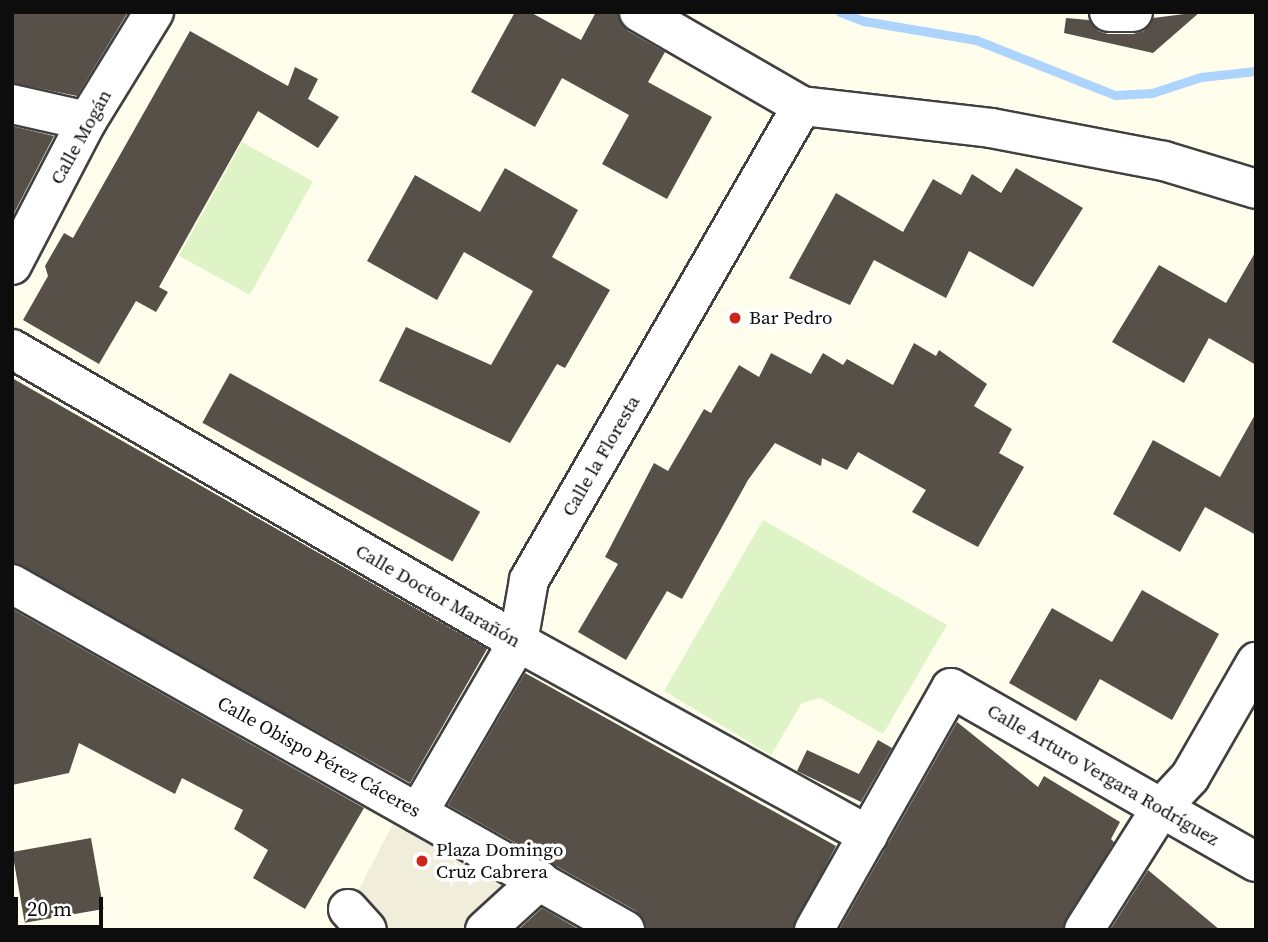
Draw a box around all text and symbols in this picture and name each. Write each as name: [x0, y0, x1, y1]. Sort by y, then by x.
street label: Calle Mogán: [46, 86, 116, 188]
place label: Bar Pedro: [749, 307, 833, 329]
marker: Bar Pedro: [727, 310, 743, 326]
street label: Calle la Floresta: [557, 392, 645, 520]
street label: Calle Doctor Marañón: [352, 539, 524, 653]
street label: Calle Obispo Pérez Cáceres: [213, 692, 425, 822]
street label: Calle Arturo Vergara Rodríguez: [983, 699, 1223, 851]
place label: Plaza Domingo Cruz Cabrera: [436, 839, 563, 883]
marker: Plaza Domingo Cruz Cabrera: [414, 853, 430, 869]
scale bar: [18, 883, 107, 927]
text: 20 m: [27, 894, 72, 923]

